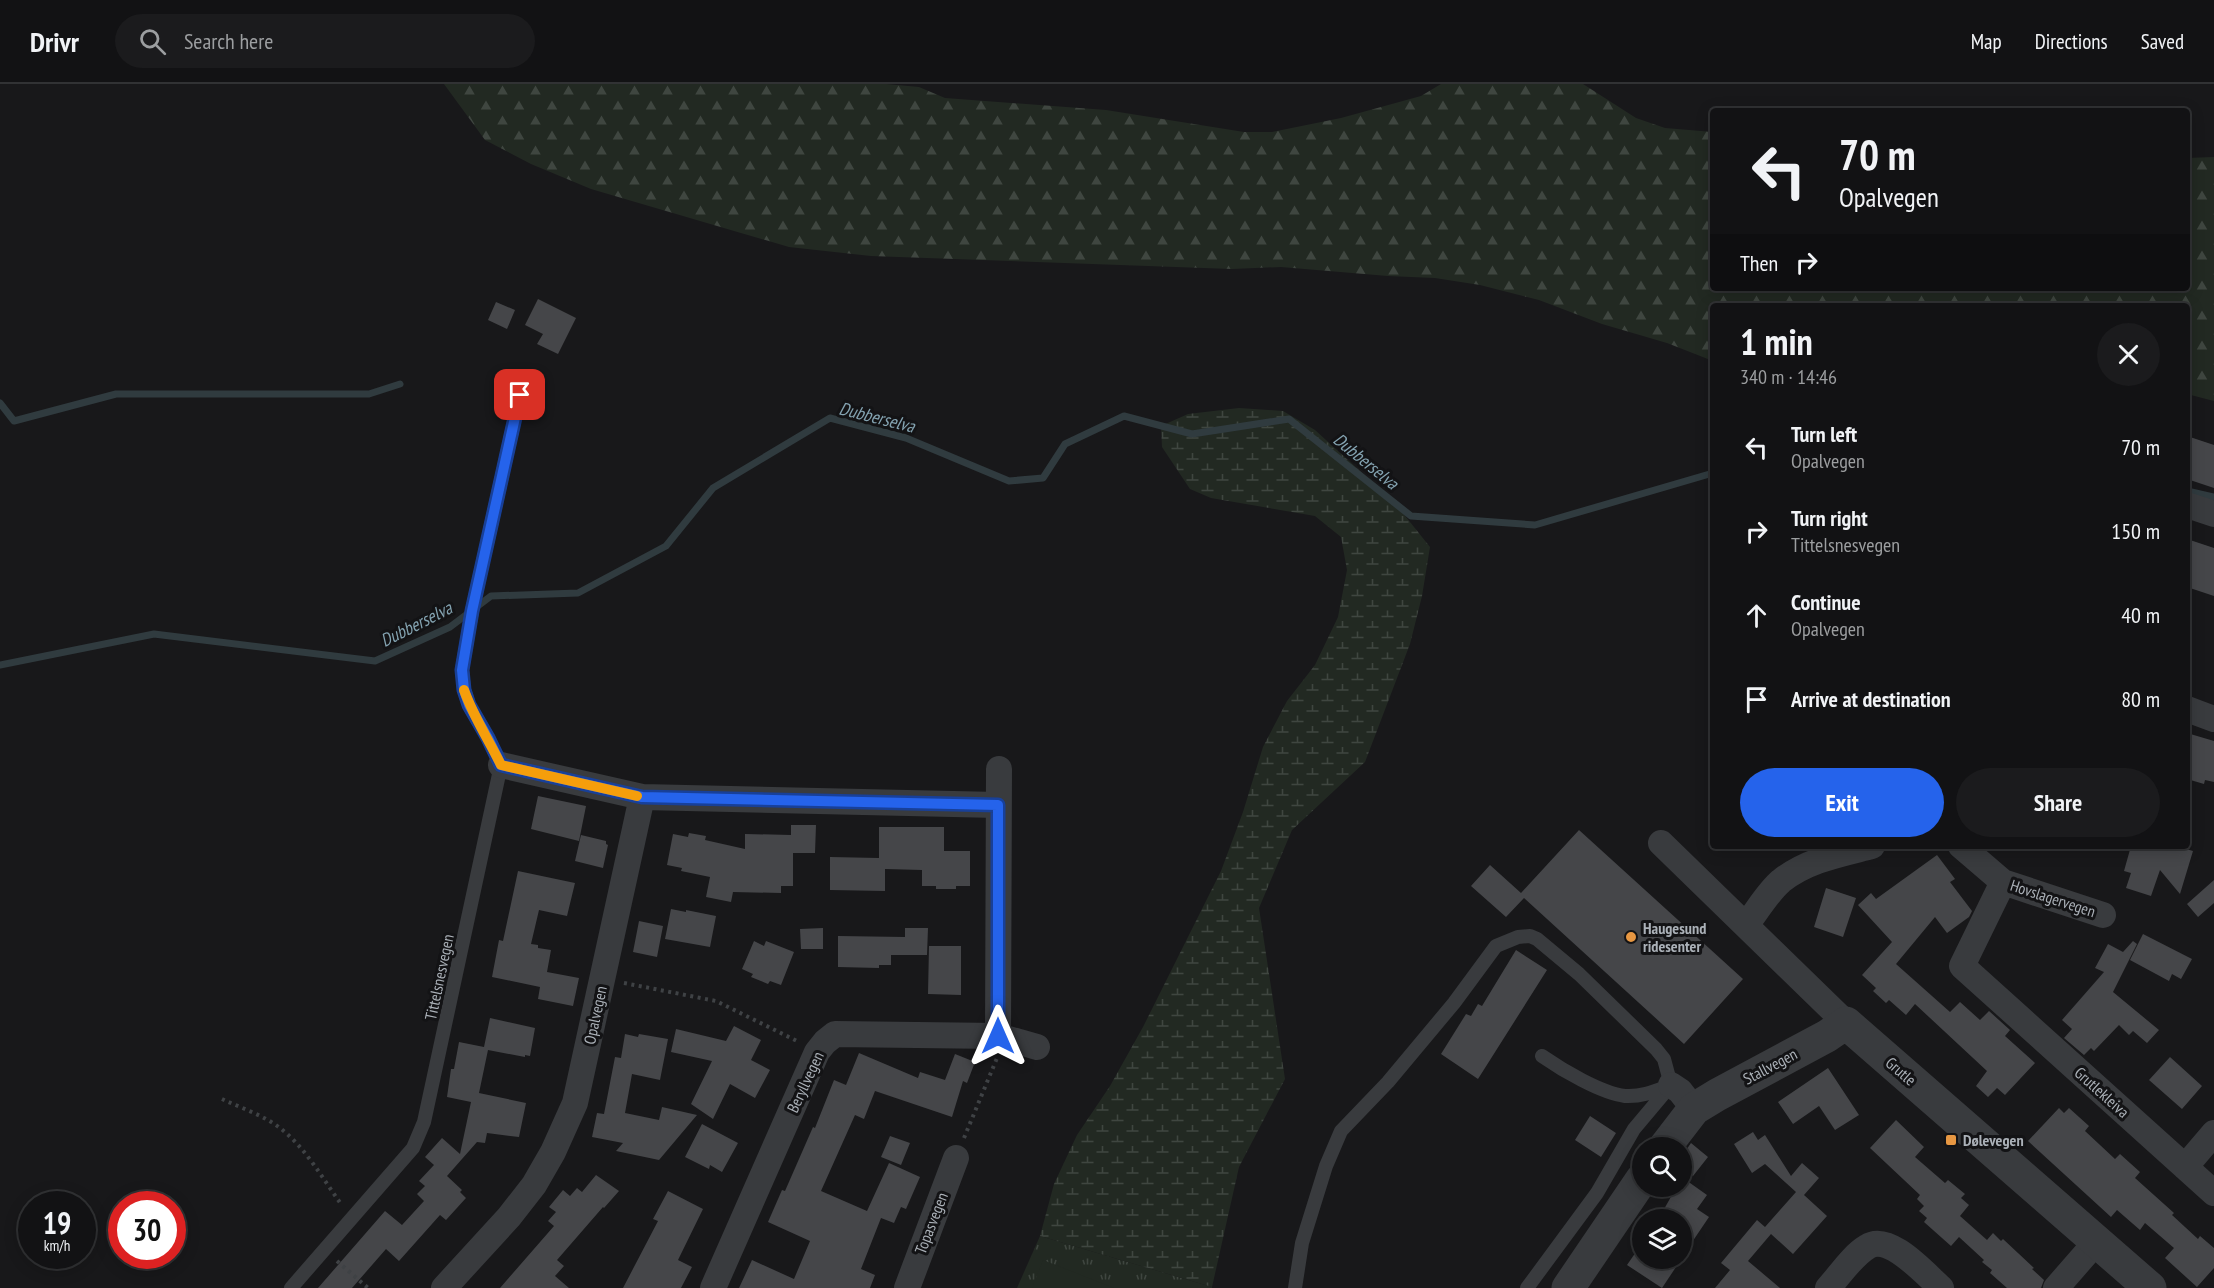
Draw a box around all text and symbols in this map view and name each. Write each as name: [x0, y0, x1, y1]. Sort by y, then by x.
search box: [115, 14, 535, 68]
text: Drivr: [30, 23, 79, 60]
icon: search: [136, 25, 169, 58]
text: Search here: [184, 27, 273, 55]
text: Map: [1971, 28, 2002, 55]
text: Directions: [2035, 28, 2108, 55]
text: Saved: [2141, 28, 2184, 55]
text: 70 m: [1839, 127, 1916, 182]
icon: left: [1740, 132, 1818, 210]
text: Opalvegen: [1839, 180, 1939, 214]
icon: right: [1790, 246, 1823, 279]
text: Then: [1740, 249, 1778, 277]
text: 1 min: [1740, 318, 1813, 365]
button: close: [2097, 323, 2160, 386]
text: 340 m · 14:46: [1740, 364, 1837, 390]
pin: [494, 369, 545, 420]
icon: arrive: [503, 378, 536, 411]
water label: Dubberselva: [837, 397, 918, 438]
text: Turn left: [1791, 420, 1857, 448]
water label: Dubberselva: [1329, 428, 1404, 495]
icon: left: [1740, 431, 1773, 464]
text: 70 m: [2121, 433, 2160, 461]
text: Opalvegen: [1791, 448, 1865, 474]
text: Turn right: [1791, 504, 1868, 532]
icon: right: [1740, 515, 1773, 548]
text: 150 m: [2111, 517, 2160, 545]
text: Tittelsnesvegen: [1791, 532, 1900, 558]
text: Continue: [1791, 588, 1861, 616]
water label: Dubberselva: [376, 596, 456, 652]
icon: ahead: [1740, 599, 1773, 632]
text: 40 m: [2121, 601, 2160, 629]
text: Opalvegen: [1791, 616, 1865, 642]
icon: arrive: [1740, 683, 1773, 716]
text: Arrive at destination: [1791, 685, 1951, 713]
text: 80 m: [2121, 685, 2160, 713]
button: Exit: [1740, 768, 1944, 837]
button: Share: [1956, 768, 2160, 837]
street label: Hovslagervegen: [2008, 875, 2098, 921]
place label: Haugesund ridesenter: [1643, 918, 1706, 956]
marker: Haugesund ridesenter: [1624, 930, 1638, 944]
street label: Tittelsnesvegen: [420, 932, 458, 1022]
street label: Opalvegen: [579, 984, 611, 1046]
position arrow: [966, 1004, 1030, 1068]
street label: Stallvegen: [1740, 1043, 1800, 1089]
street label: Beryllvegen: [782, 1048, 828, 1116]
street label: Grutle: [1882, 1052, 1920, 1090]
street label: Grutlekleiva: [2071, 1062, 2133, 1122]
place label: Dølevegen: [1963, 1130, 2024, 1150]
marker: Dølevegen: [1944, 1133, 1958, 1147]
map controls: [1632, 1137, 1692, 1269]
button: search: [1632, 1137, 1692, 1197]
street label: Topasvegen: [910, 1189, 952, 1257]
speed limit sign: 30: [108, 1191, 186, 1269]
text: 19: [43, 1203, 71, 1242]
button: layers: [1632, 1209, 1692, 1269]
text: km/h: [44, 1236, 70, 1255]

